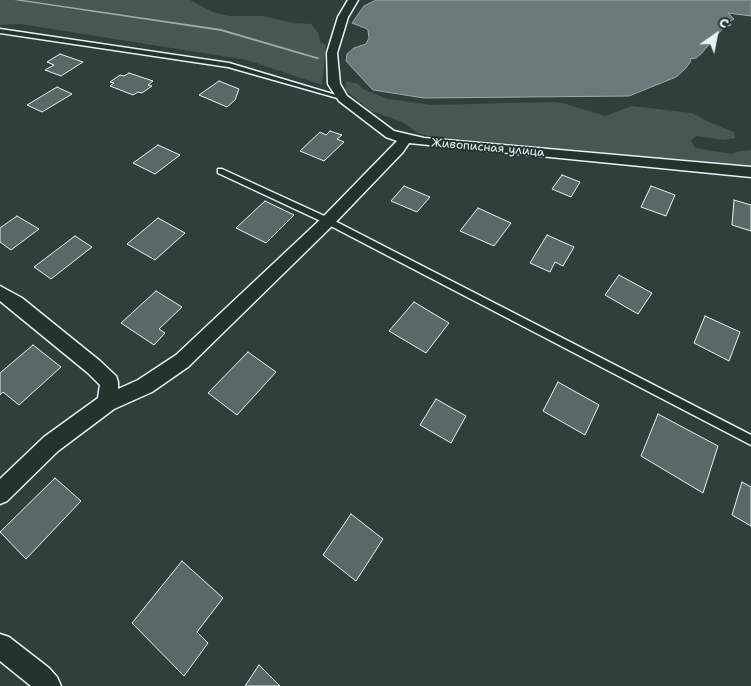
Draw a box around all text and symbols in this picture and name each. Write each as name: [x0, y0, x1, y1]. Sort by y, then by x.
north arrow: [691, 10, 741, 60]
text: С: [716, 13, 733, 32]
street label: Живописная улица: [431, 136, 545, 160]

